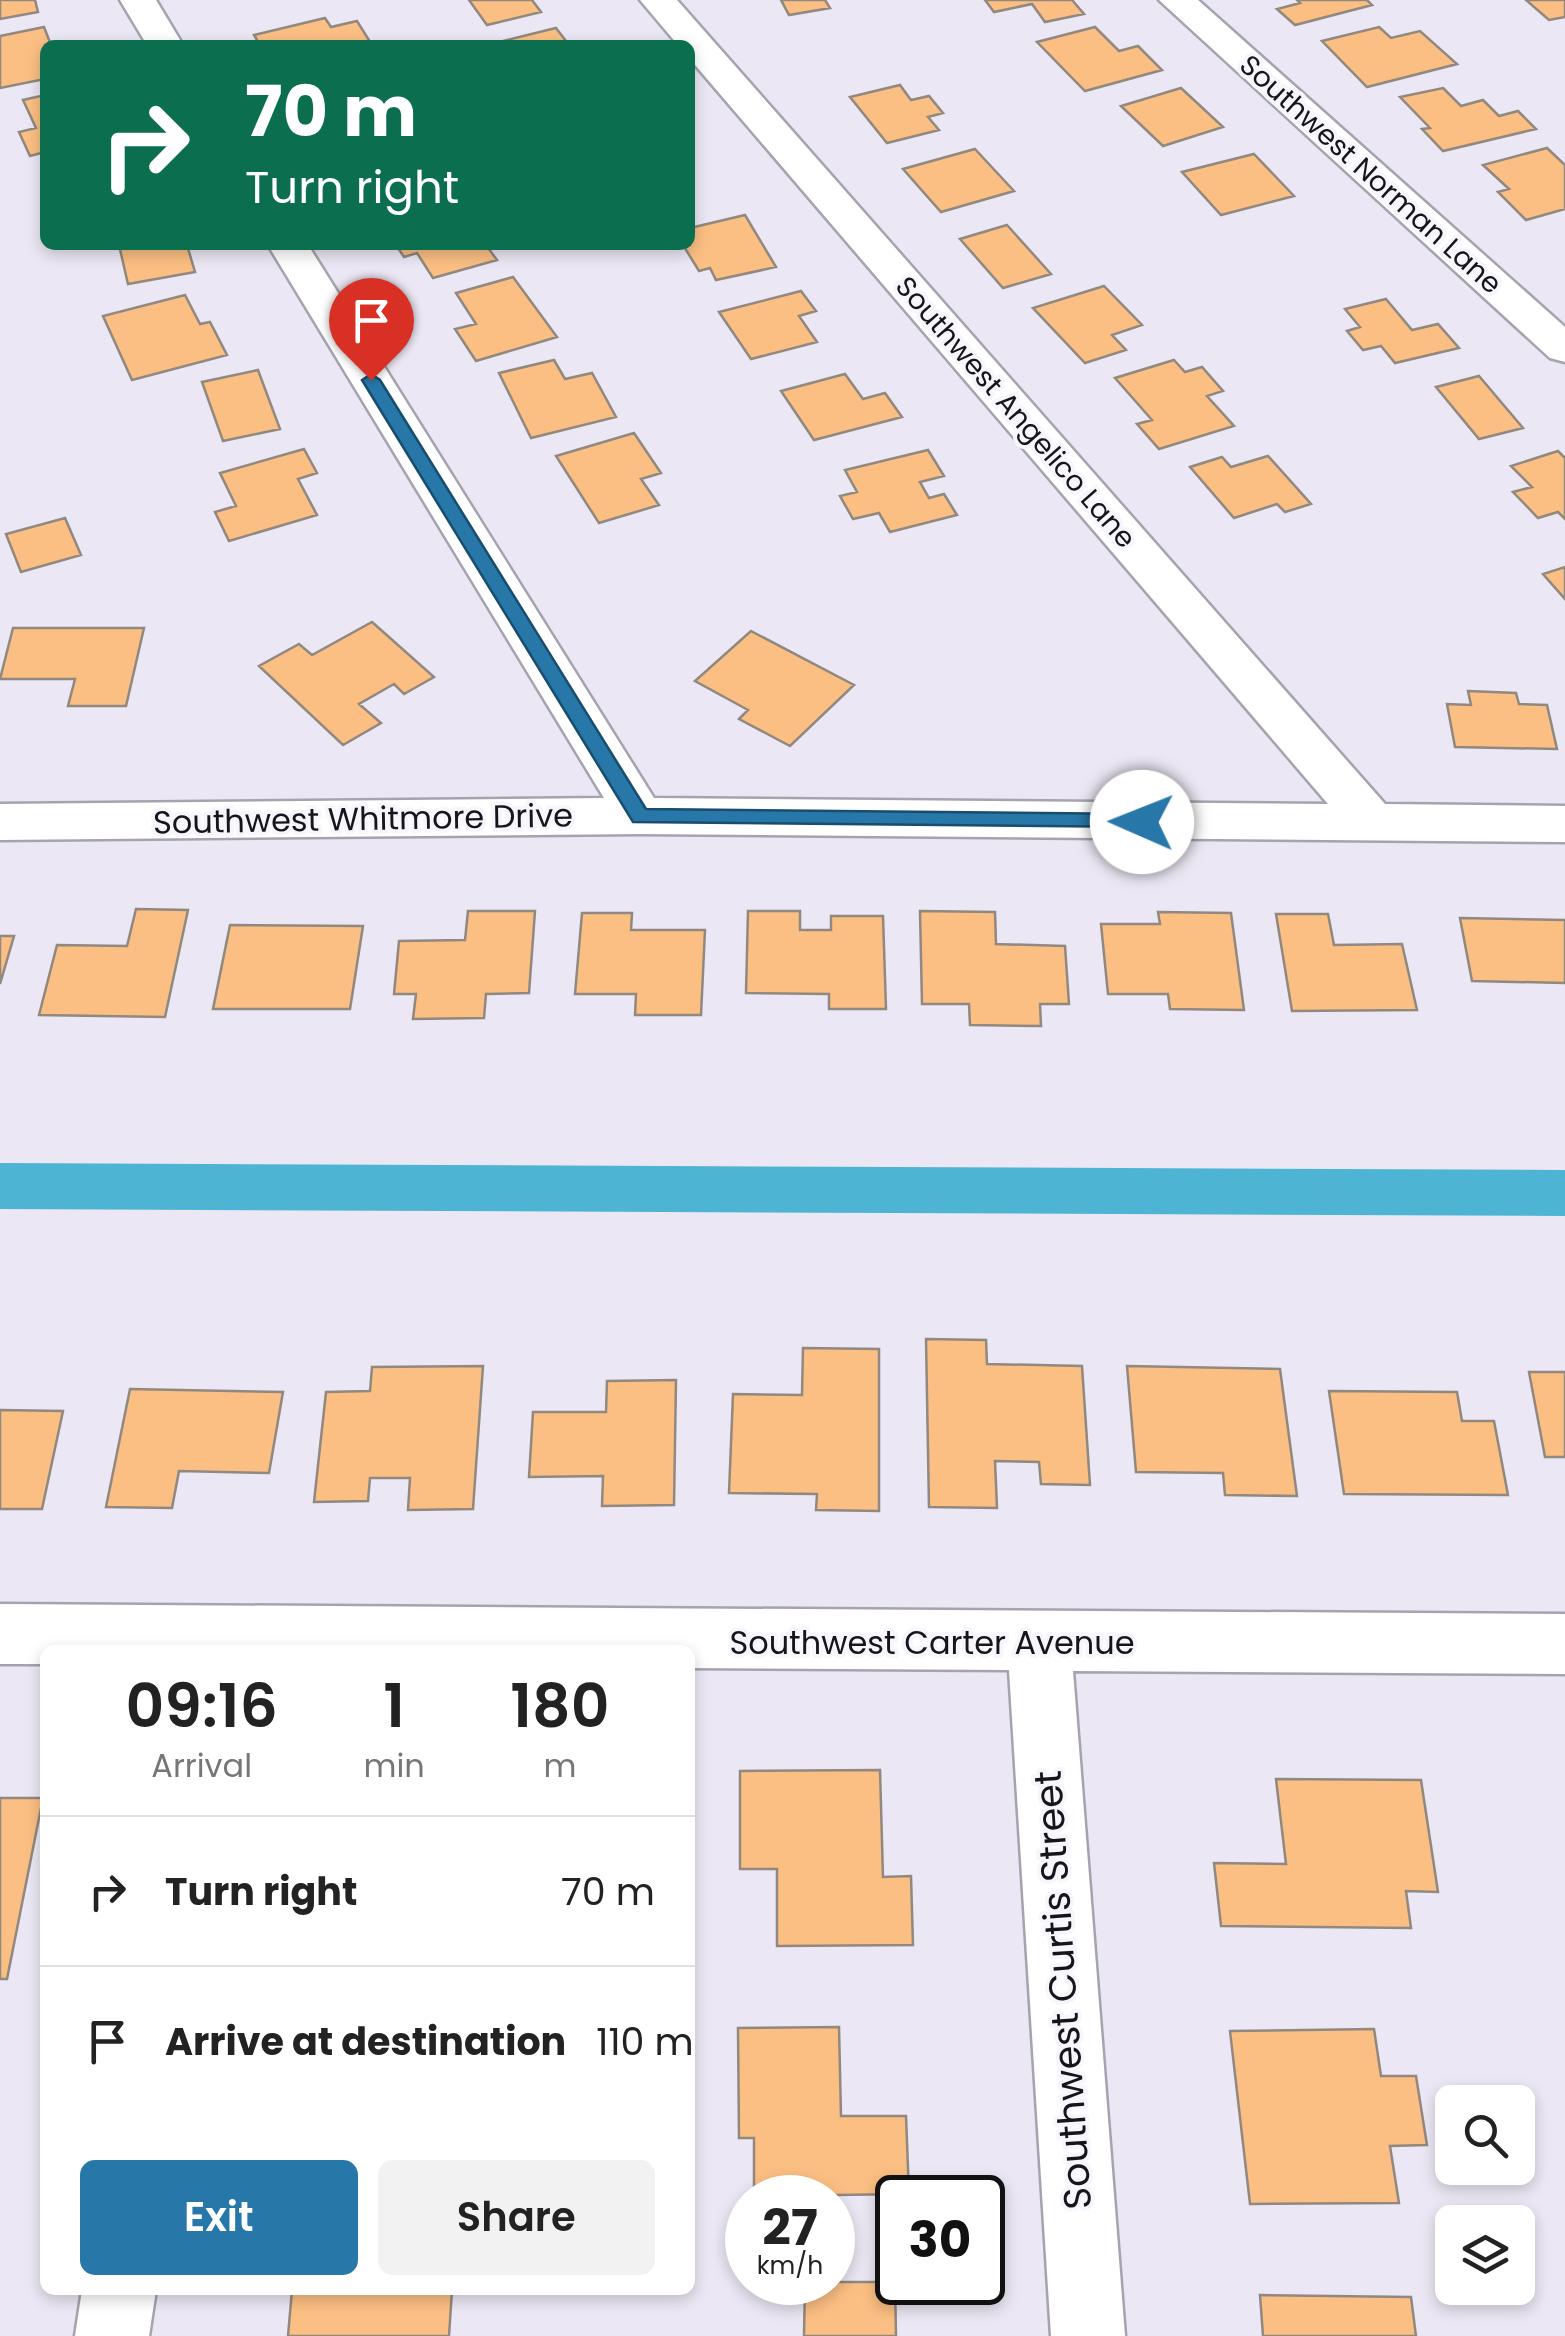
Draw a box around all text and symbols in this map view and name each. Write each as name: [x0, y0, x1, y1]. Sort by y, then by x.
street label: Southwest Norman Lane: [1231, 46, 1510, 303]
text: 70 m: [245, 62, 417, 161]
icon: right: [80, 80, 210, 210]
text: Turn right: [245, 156, 459, 219]
street label: Southwest Angelico Lane: [887, 268, 1145, 557]
pin: [329, 278, 414, 381]
icon: arrive: [344, 293, 399, 348]
position arrow: [1090, 770, 1194, 874]
street label: Southwest Whitmore Drive: [153, 792, 573, 845]
street label: Southwest Carter Avenue: [729, 1620, 1135, 1665]
text: 09:16: [126, 1664, 278, 1748]
text: 1: [383, 1664, 405, 1748]
text: 180: [510, 1664, 609, 1748]
text: Arrival: [151, 1743, 252, 1788]
text: min: [363, 1743, 425, 1788]
text: m: [543, 1743, 576, 1788]
street label: Southwest Curtis Street: [1021, 1769, 1104, 2211]
icon: right: [80, 1864, 135, 1919]
text: Turn right: [165, 1865, 357, 1918]
text: 70 m: [561, 1865, 655, 1918]
icon: arrive: [80, 2014, 135, 2069]
text: Arrive at destination: [165, 2015, 566, 2068]
text: 110 m: [596, 2015, 694, 2068]
map controls: [1435, 2085, 1535, 2305]
button: search: [1435, 2085, 1535, 2185]
button: Exit: [80, 2160, 358, 2275]
button: Share: [378, 2160, 655, 2275]
speed limit sign: 30: [875, 2175, 1005, 2305]
text: 27: [762, 2192, 818, 2263]
button: layers: [1435, 2205, 1535, 2305]
text: km/h: [757, 2248, 823, 2283]

